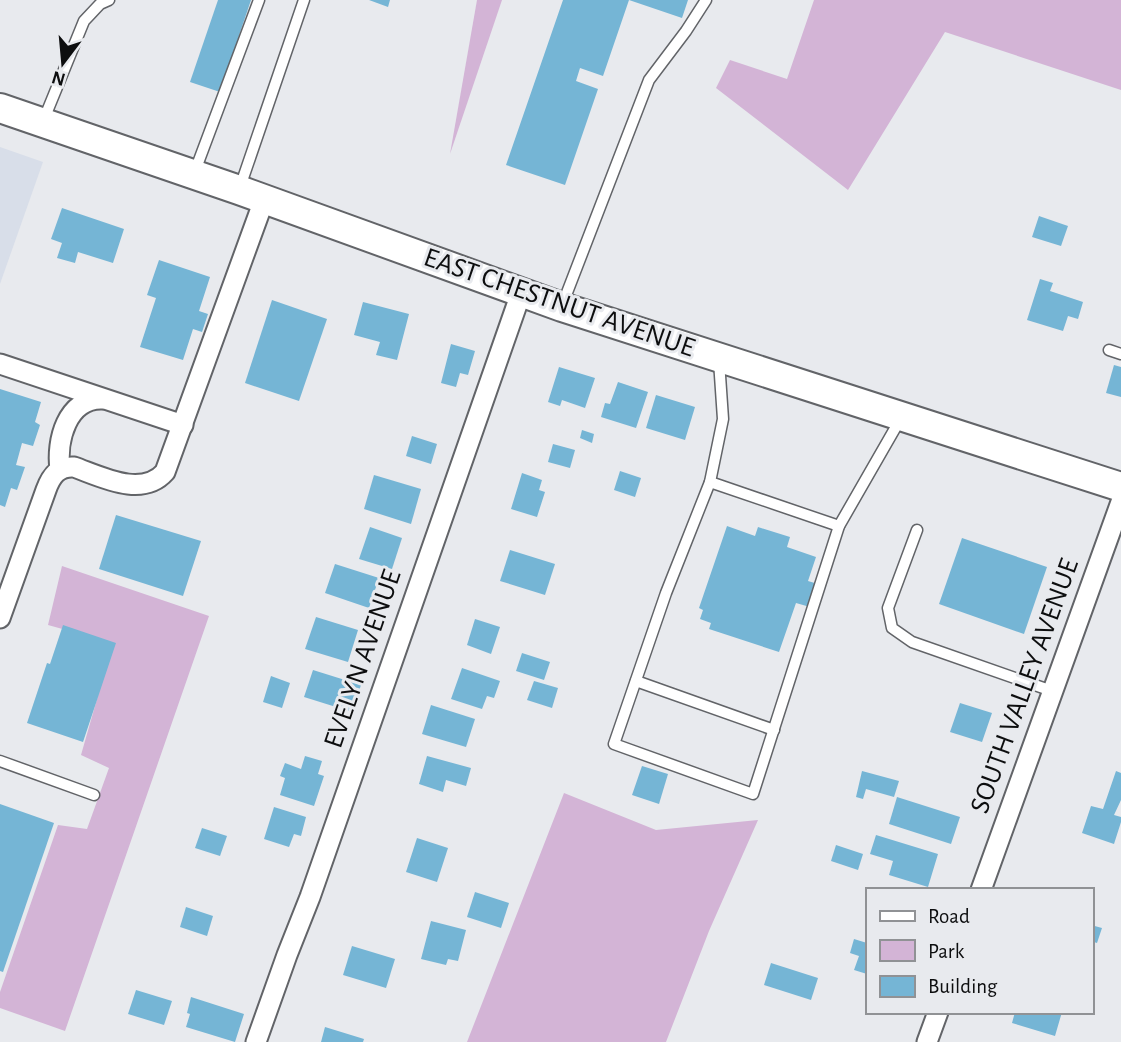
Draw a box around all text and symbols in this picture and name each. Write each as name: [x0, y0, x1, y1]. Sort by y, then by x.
north arrow: [28, 28, 98, 98]
text: N: [50, 67, 68, 89]
street label: EAST CHESTNUT AVENUE: [420, 243, 698, 363]
street label: SOUTH VALLEY AVENUE: [966, 555, 1084, 817]
street label: EVELYN AVENUE: [319, 566, 407, 752]
legend: [866, 888, 1093, 1014]
text: Road: [928, 906, 970, 927]
text: Park: [928, 941, 965, 962]
text: Building: [928, 976, 998, 997]

